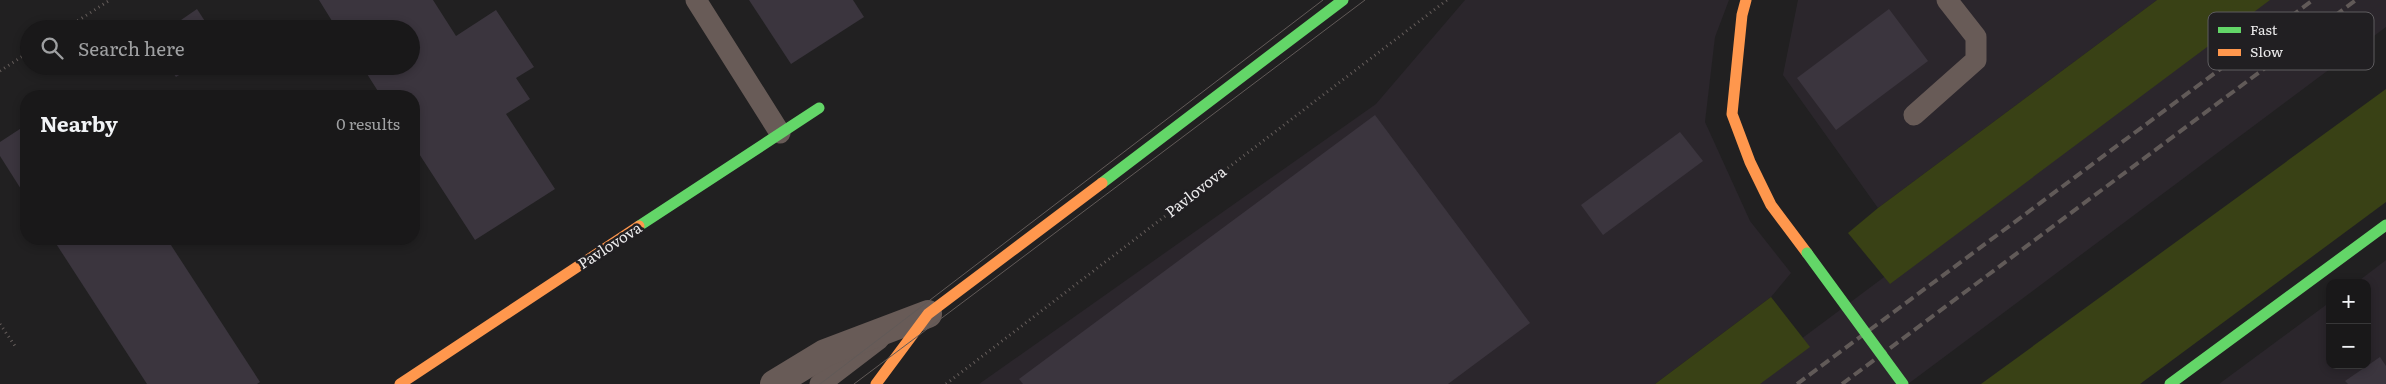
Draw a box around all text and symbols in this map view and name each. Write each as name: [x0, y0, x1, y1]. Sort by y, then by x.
legend: [2208, 12, 2374, 70]
text: Fast: [2250, 19, 2278, 39]
search box: [20, 20, 420, 75]
icon: search: [38, 34, 66, 62]
text: Search here: [78, 34, 185, 62]
text: Slow: [2250, 41, 2283, 61]
text: Nearby: [40, 107, 118, 138]
text: 0 results: [336, 111, 400, 135]
street label: Pavlovova: [1160, 159, 1231, 222]
street label: Pavlovova: [573, 215, 646, 274]
map controls: [2326, 279, 2371, 369]
button: +: [2326, 279, 2371, 324]
button: −: [2326, 324, 2371, 369]

